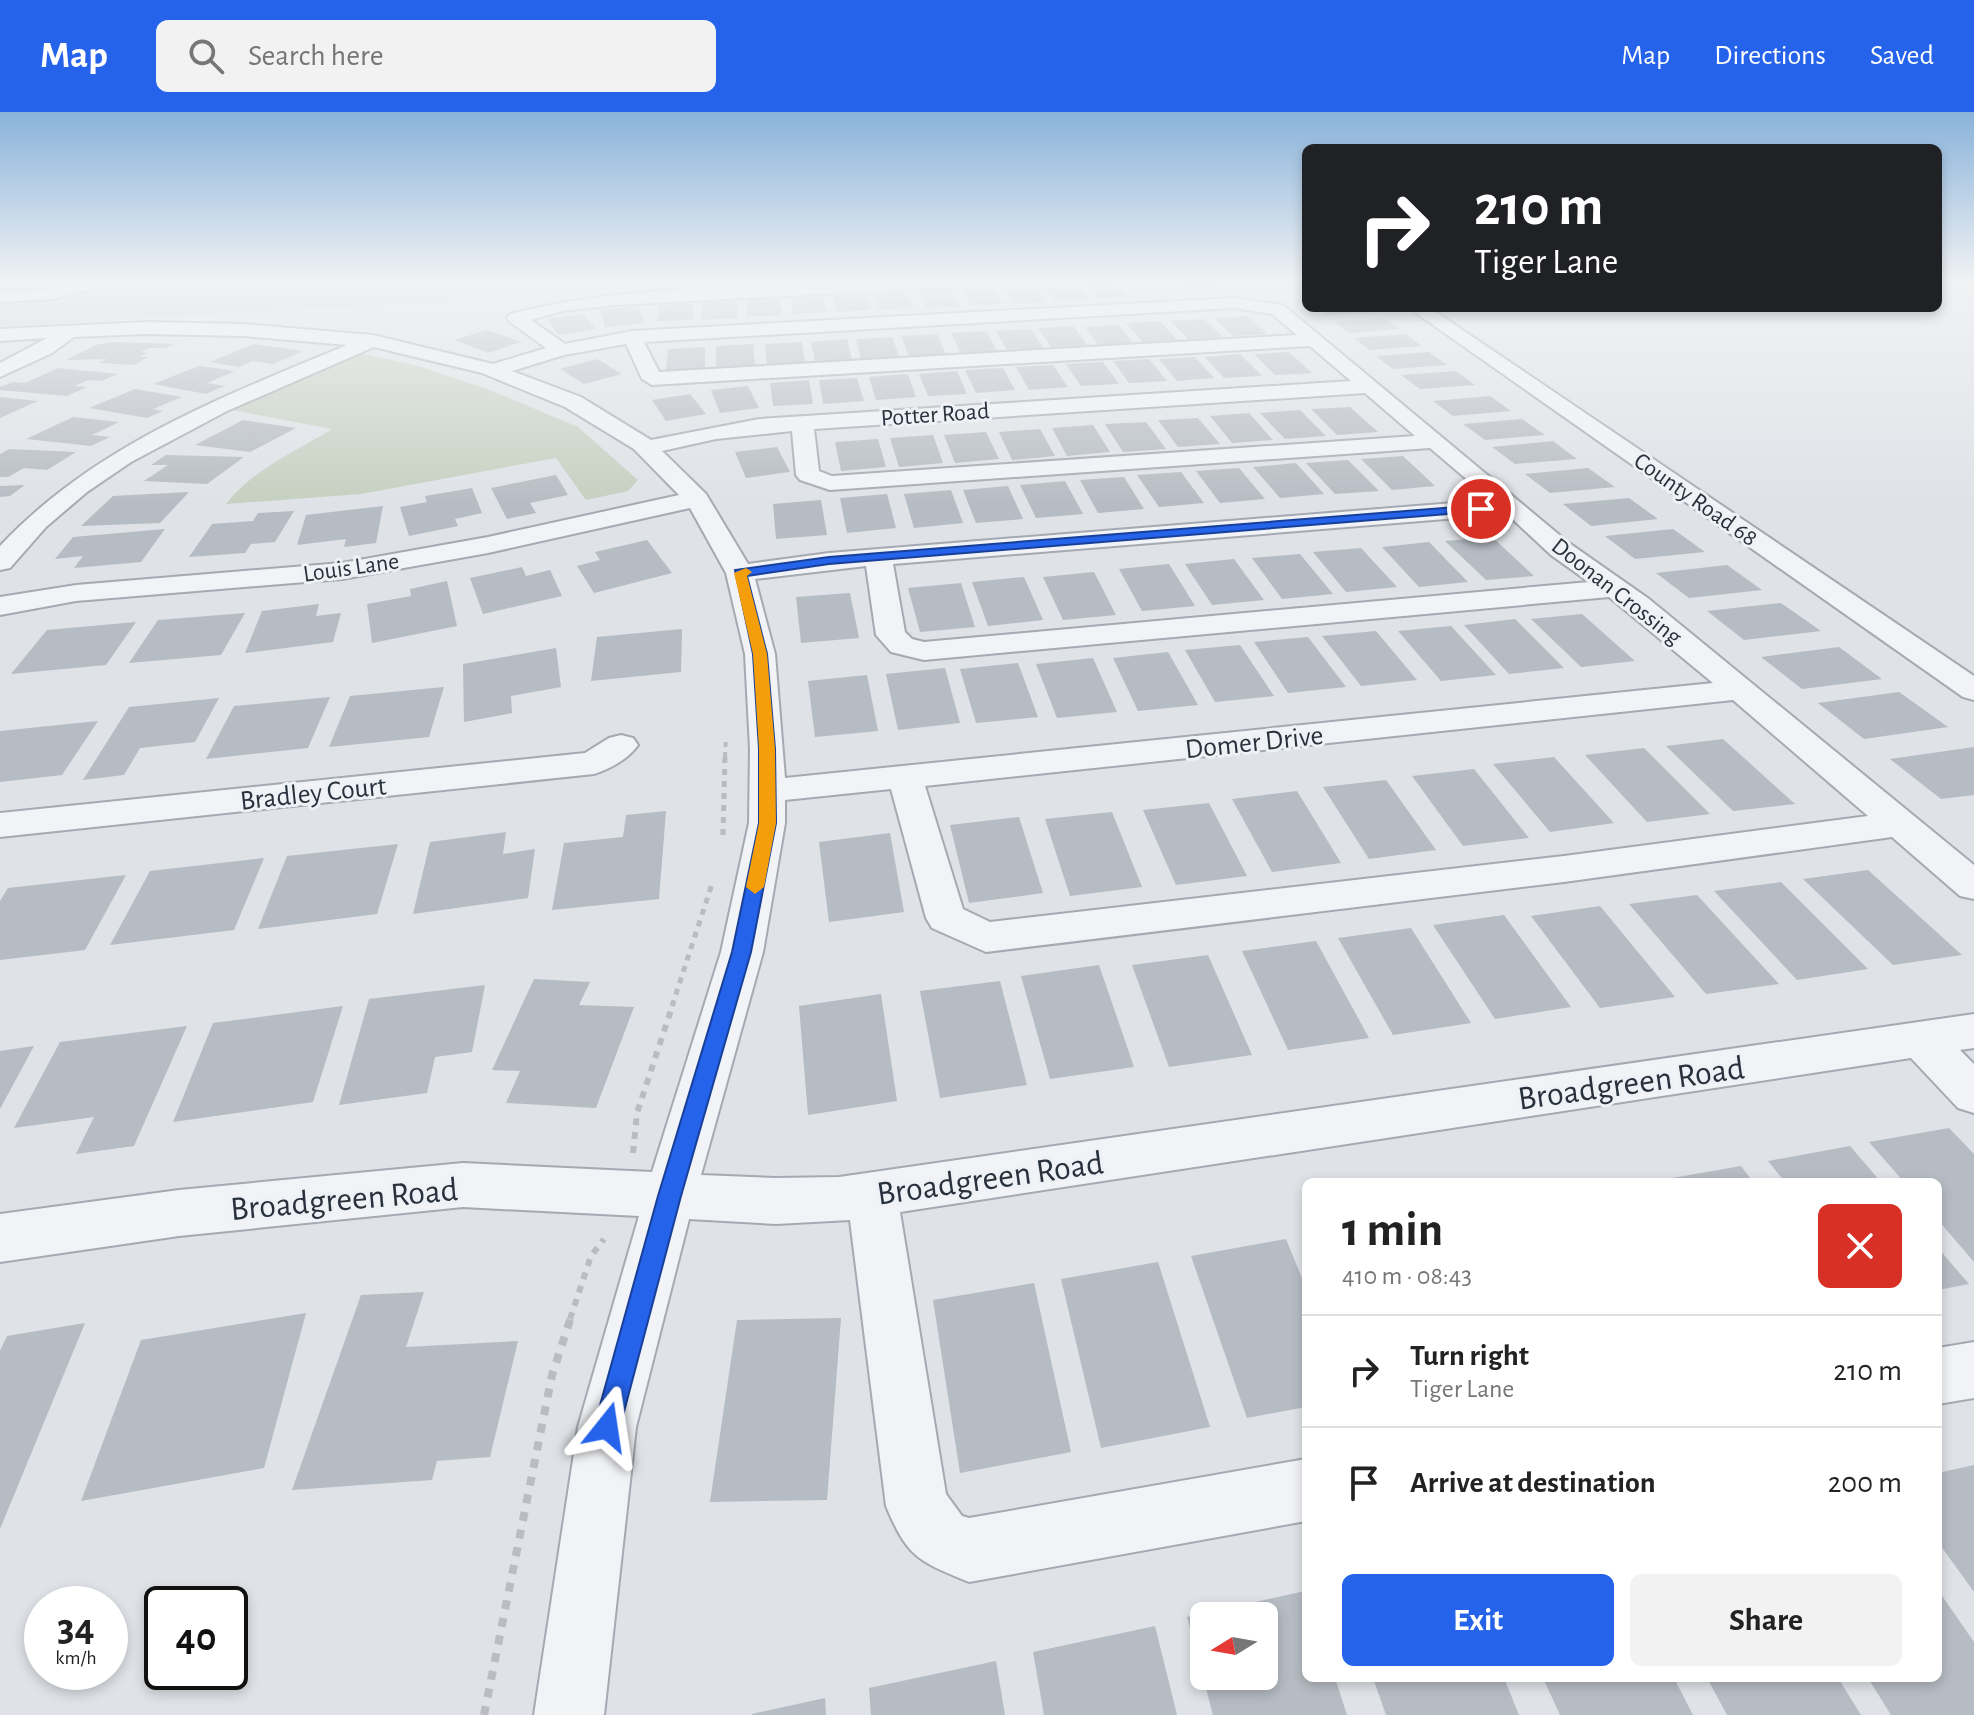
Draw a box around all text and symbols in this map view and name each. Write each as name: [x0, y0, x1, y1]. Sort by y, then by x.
search box: [156, 20, 716, 92]
icon: search: [184, 34, 228, 78]
text: Map: [40, 37, 108, 75]
text: Search here: [248, 41, 384, 71]
text: Map: [1621, 42, 1670, 70]
text: Directions: [1714, 42, 1826, 70]
text: Saved: [1870, 42, 1934, 70]
icon: right: [1342, 176, 1446, 280]
text: 210 m: [1474, 179, 1603, 235]
text: Tiger Lane: [1474, 244, 1618, 280]
street label: Potter Road: [880, 399, 990, 431]
street label: County Road 68: [1629, 449, 1761, 551]
pin: [1447, 475, 1515, 543]
icon: arrive: [1459, 487, 1503, 531]
street label: Doonan Crossing: [1547, 534, 1686, 650]
street label: Louis Lane: [302, 549, 401, 587]
street label: Domer Drive: [1184, 722, 1325, 764]
street label: Bradley Court: [239, 772, 388, 816]
street label: Broadgreen Road: [1516, 1051, 1747, 1117]
street label: Broadgreen Road: [875, 1146, 1106, 1212]
street label: Broadgreen Road: [229, 1173, 459, 1227]
button: close: [1818, 1204, 1902, 1288]
text: 1 min: [1342, 1207, 1443, 1255]
text: 410 m · 08:43: [1342, 1263, 1472, 1289]
text: Turn right: [1410, 1341, 1529, 1371]
icon: right: [1342, 1349, 1386, 1393]
text: 210 m: [1833, 1356, 1902, 1386]
text: Tiger Lane: [1410, 1376, 1514, 1402]
position arrow: [565, 1385, 649, 1469]
icon: arrive: [1342, 1461, 1386, 1505]
text: Arrive at destination: [1410, 1468, 1656, 1498]
text: 200 m: [1828, 1468, 1902, 1498]
button: Exit: [1342, 1574, 1614, 1666]
button: Share: [1630, 1574, 1902, 1666]
speed limit sign: 40: [144, 1586, 248, 1690]
north arrow: [1190, 1602, 1278, 1690]
map controls: [1190, 1602, 1278, 1690]
text: 34: [57, 1608, 95, 1648]
text: km/h: [55, 1648, 97, 1668]

